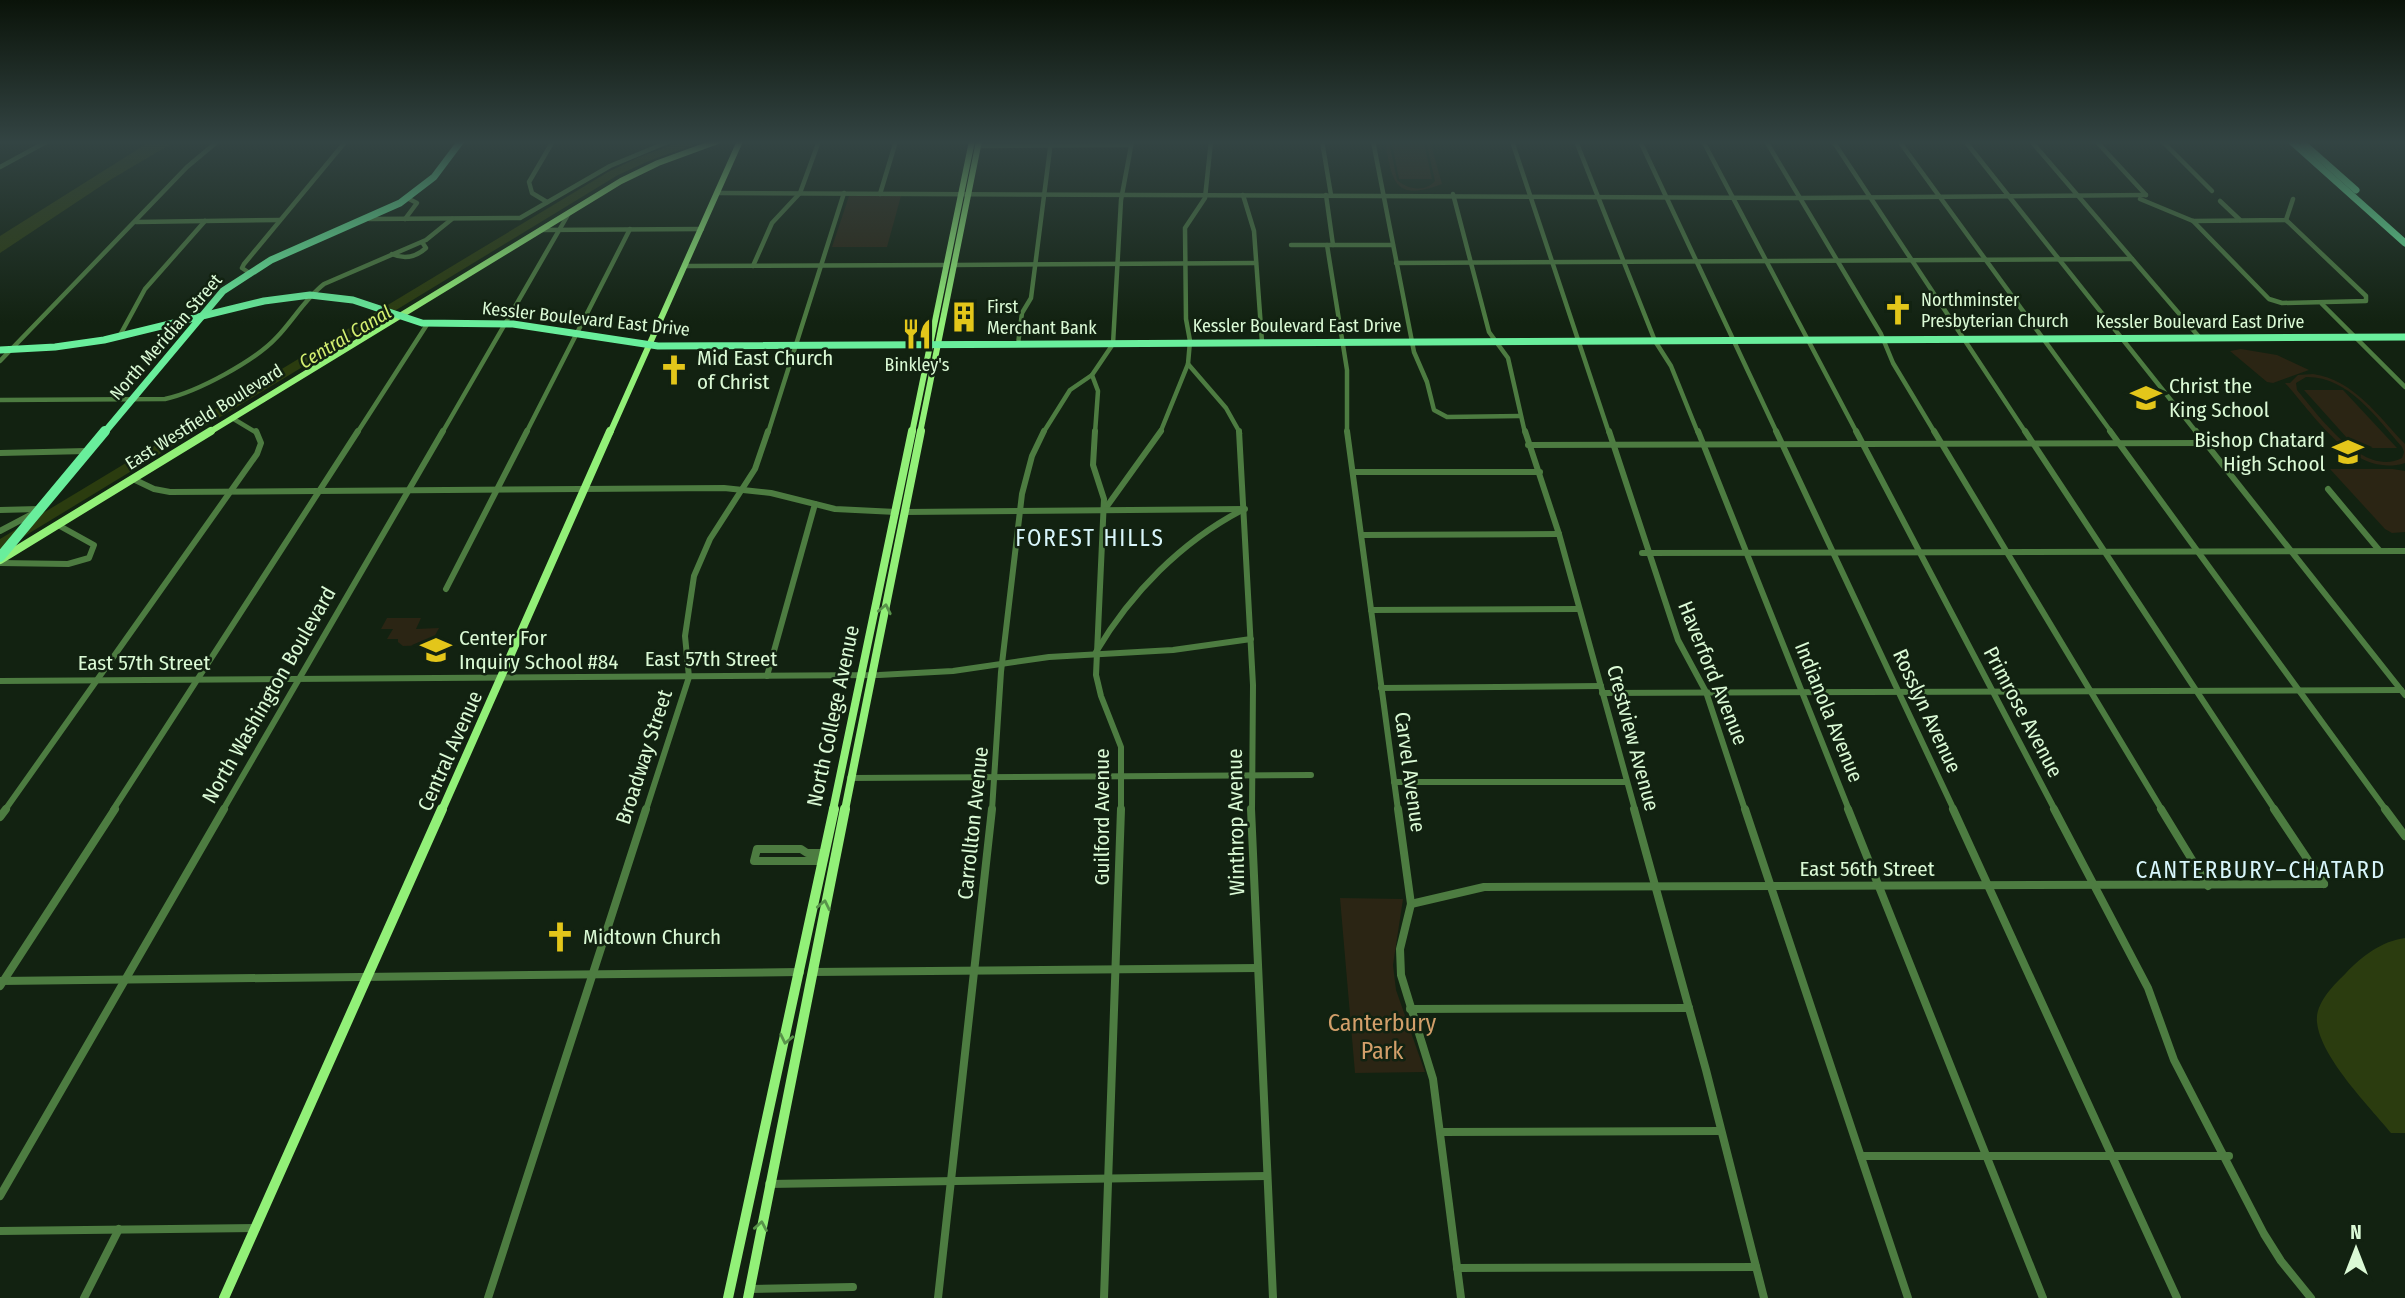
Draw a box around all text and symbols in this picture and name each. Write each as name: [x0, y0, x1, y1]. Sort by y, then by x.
street label: North Meridian Street: [105, 269, 227, 405]
place label: Northminster Presbyterian Church: [1921, 289, 2069, 332]
church icon: Northminster Presbyterian Church: [1881, 293, 1915, 327]
place label: First Merchant Bank: [987, 296, 1097, 339]
street label: Kessler Boulevard East Drive: [481, 297, 691, 341]
water label: Central Canal: [295, 300, 395, 374]
building icon: First Merchant Bank: [947, 300, 981, 334]
street label: Kessler Boulevard East Drive: [2096, 311, 2304, 333]
street label: Kessler Boulevard East Drive: [1193, 315, 1401, 337]
restaurant icon: Binkley's: [900, 317, 934, 351]
place label: Mid East Church of Christ: [697, 345, 833, 395]
church icon: Mid East Church of Christ: [657, 353, 691, 387]
place label: Binkley's: [885, 354, 950, 376]
street label: East Westfield Boulevard: [121, 360, 287, 474]
place label: Christ the King School: [2169, 373, 2270, 423]
school or university icon: Christ the King School: [2129, 381, 2163, 415]
place label: Bishop Chatard High School: [2194, 427, 2325, 477]
school or university icon: Bishop Chatard High School: [2331, 435, 2365, 469]
district label: FOREST HILLS: [1015, 524, 1165, 552]
street label: North Washington Boulevard: [196, 582, 342, 808]
street label: Haverford Avenue: [1672, 597, 1754, 749]
one-way arrow: [877, 603, 892, 615]
street label: North College Avenue: [801, 623, 865, 809]
place label: Center For Inquiry School #84: [459, 625, 618, 675]
school or university icon: Center For Inquiry School #84: [419, 633, 453, 667]
street label: Indianola Avenue: [1789, 638, 1869, 786]
street label: Primrose Avenue: [1978, 642, 2068, 782]
street label: Rosslyn Avenue: [1887, 645, 1967, 777]
street label: East 57th Street: [645, 646, 777, 672]
street label: East 57th Street: [78, 650, 210, 676]
street label: Crestview Avenue: [1601, 662, 1665, 814]
street label: Broadway Street: [610, 686, 678, 828]
street label: Central Avenue: [412, 687, 488, 815]
street label: Carvel Avenue: [1389, 710, 1431, 834]
street label: Carrollton Avenue: [952, 745, 994, 901]
street label: Guilford Avenue: [1089, 748, 1115, 886]
street label: Winthrop Avenue: [1222, 748, 1250, 896]
street label: East 56th Street: [1799, 856, 1935, 882]
district label: CANTERBURY–CHATARD: [2136, 856, 2386, 884]
one-way arrow: [816, 899, 831, 911]
church icon: Midtown Church: [543, 920, 577, 954]
place label: Midtown Church: [583, 924, 721, 950]
park label: Canterbury Park: [1328, 1009, 1437, 1065]
one-way arrow: [780, 1033, 794, 1045]
north arrow: [2321, 1214, 2391, 1284]
one-way arrow: [753, 1220, 768, 1232]
text: N: [2350, 1221, 2362, 1244]

